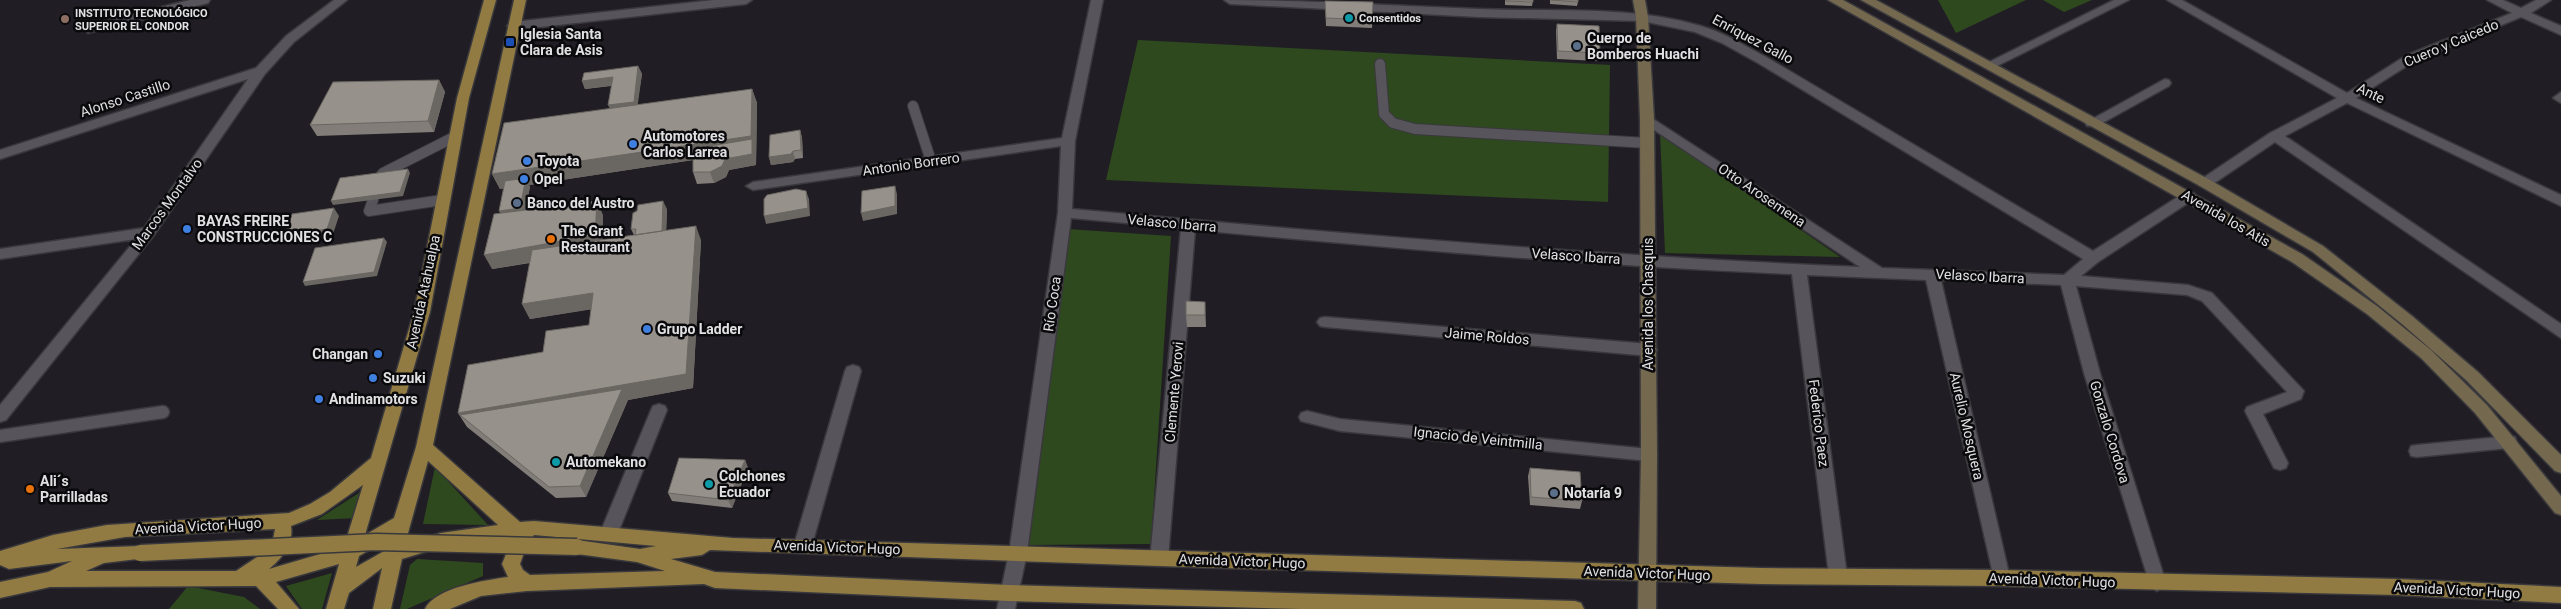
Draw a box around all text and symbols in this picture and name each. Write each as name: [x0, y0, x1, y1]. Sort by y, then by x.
place label: INSTITUTO TECNOLÓGICO SUPERIOR EL CONDOR: [75, 7, 208, 33]
street label: Enriquez Gallo: [1710, 11, 1796, 67]
marker: Consentidos: [1343, 12, 1355, 24]
place label: Consentidos: [1359, 12, 1421, 25]
marker: INSTITUTO TECNOLÓGICO SUPERIOR EL CONDOR: [59, 13, 71, 25]
street label: Cuero y Caicedo: [2401, 16, 2501, 70]
place label: Iglesia Santa Clara de Asis: [520, 26, 603, 58]
place label: Cuerpo de Bomberos Huachi: [1587, 30, 1699, 62]
marker: Iglesia Santa Clara de Asis: [504, 36, 516, 48]
marker: Cuerpo de Bomberos Huachi: [1571, 40, 1583, 52]
street label: Alonso Castillo: [78, 76, 172, 120]
street label: Ante: [2355, 79, 2387, 107]
place label: Automotores Carlos Larrea: [643, 128, 728, 160]
marker: Automotores Carlos Larrea: [627, 138, 639, 150]
street label: Antonio Borrero: [861, 149, 961, 179]
place label: Toyota: [537, 153, 580, 169]
street label: Marcos Montalvo: [129, 155, 205, 253]
marker: Toyota: [521, 155, 533, 167]
street label: Otto Arosemena: [1715, 160, 1809, 230]
place label: Opel: [534, 171, 563, 187]
marker: Opel: [518, 173, 530, 185]
street label: Avenida los Atis: [2179, 186, 2273, 250]
place label: Banco del Austro: [527, 195, 635, 211]
marker: Banco del Austro: [511, 197, 523, 209]
street label: Velasco Ibarra: [1127, 211, 1217, 235]
place label: BAYAS FREIRE CONSTRUCCIONES C: [197, 213, 332, 245]
marker: BAYAS FREIRE CONSTRUCCIONES C: [181, 223, 193, 235]
place label: The Grant Restaurant: [561, 223, 630, 255]
marker: The Grant Restaurant: [545, 233, 557, 245]
street label: Avenida Atahualpa: [403, 234, 443, 350]
street label: Avenida los Chasquis: [1640, 237, 1656, 371]
street label: Velasco Ibarra: [1531, 245, 1621, 267]
street label: Velasco Ibarra: [1935, 266, 2025, 286]
street label: Río Coca: [1040, 275, 1064, 333]
place label: Grupo Ladder: [657, 321, 742, 337]
marker: Grupo Ladder: [641, 323, 653, 335]
street label: Jaime Roldos: [1444, 324, 1530, 348]
street label: Clemente Yerovi: [1162, 341, 1186, 443]
place label: Changan: [312, 346, 368, 362]
marker: Changan: [372, 348, 384, 360]
place label: Suzuki: [383, 370, 426, 386]
street label: Aurelio Mosquera: [1947, 371, 1987, 481]
marker: Suzuki: [367, 372, 379, 384]
street label: Federico Paez: [1806, 378, 1832, 468]
street label: Gonzalo Cordova: [2087, 379, 2133, 485]
place label: Andinamotors: [329, 391, 418, 407]
marker: Andinamotors: [313, 393, 325, 405]
street label: Ignacio de Veintmilla: [1413, 423, 1543, 453]
place label: Automekano: [566, 454, 646, 470]
marker: Automekano: [550, 456, 562, 468]
place label: Colchones Ecuador: [719, 468, 785, 500]
place label: Ali´s Parrilladas: [40, 473, 108, 505]
marker: Colchones Ecuador: [703, 478, 715, 490]
marker: Ali´s Parrilladas: [24, 483, 36, 495]
place label: Notaría 9: [1564, 485, 1622, 501]
marker: Notaría 9: [1548, 487, 1560, 499]
street label: Avenida Victor Hugo: [134, 515, 262, 537]
street label: Avenida Victor Hugo: [773, 537, 901, 557]
street label: Avenida Victor Hugo: [1178, 551, 1306, 571]
street label: Avenida Victor Hugo: [1583, 563, 1711, 583]
street label: Avenida Victor Hugo: [1988, 570, 2116, 590]
street label: Avenida Victor Hugo: [2393, 579, 2521, 601]

